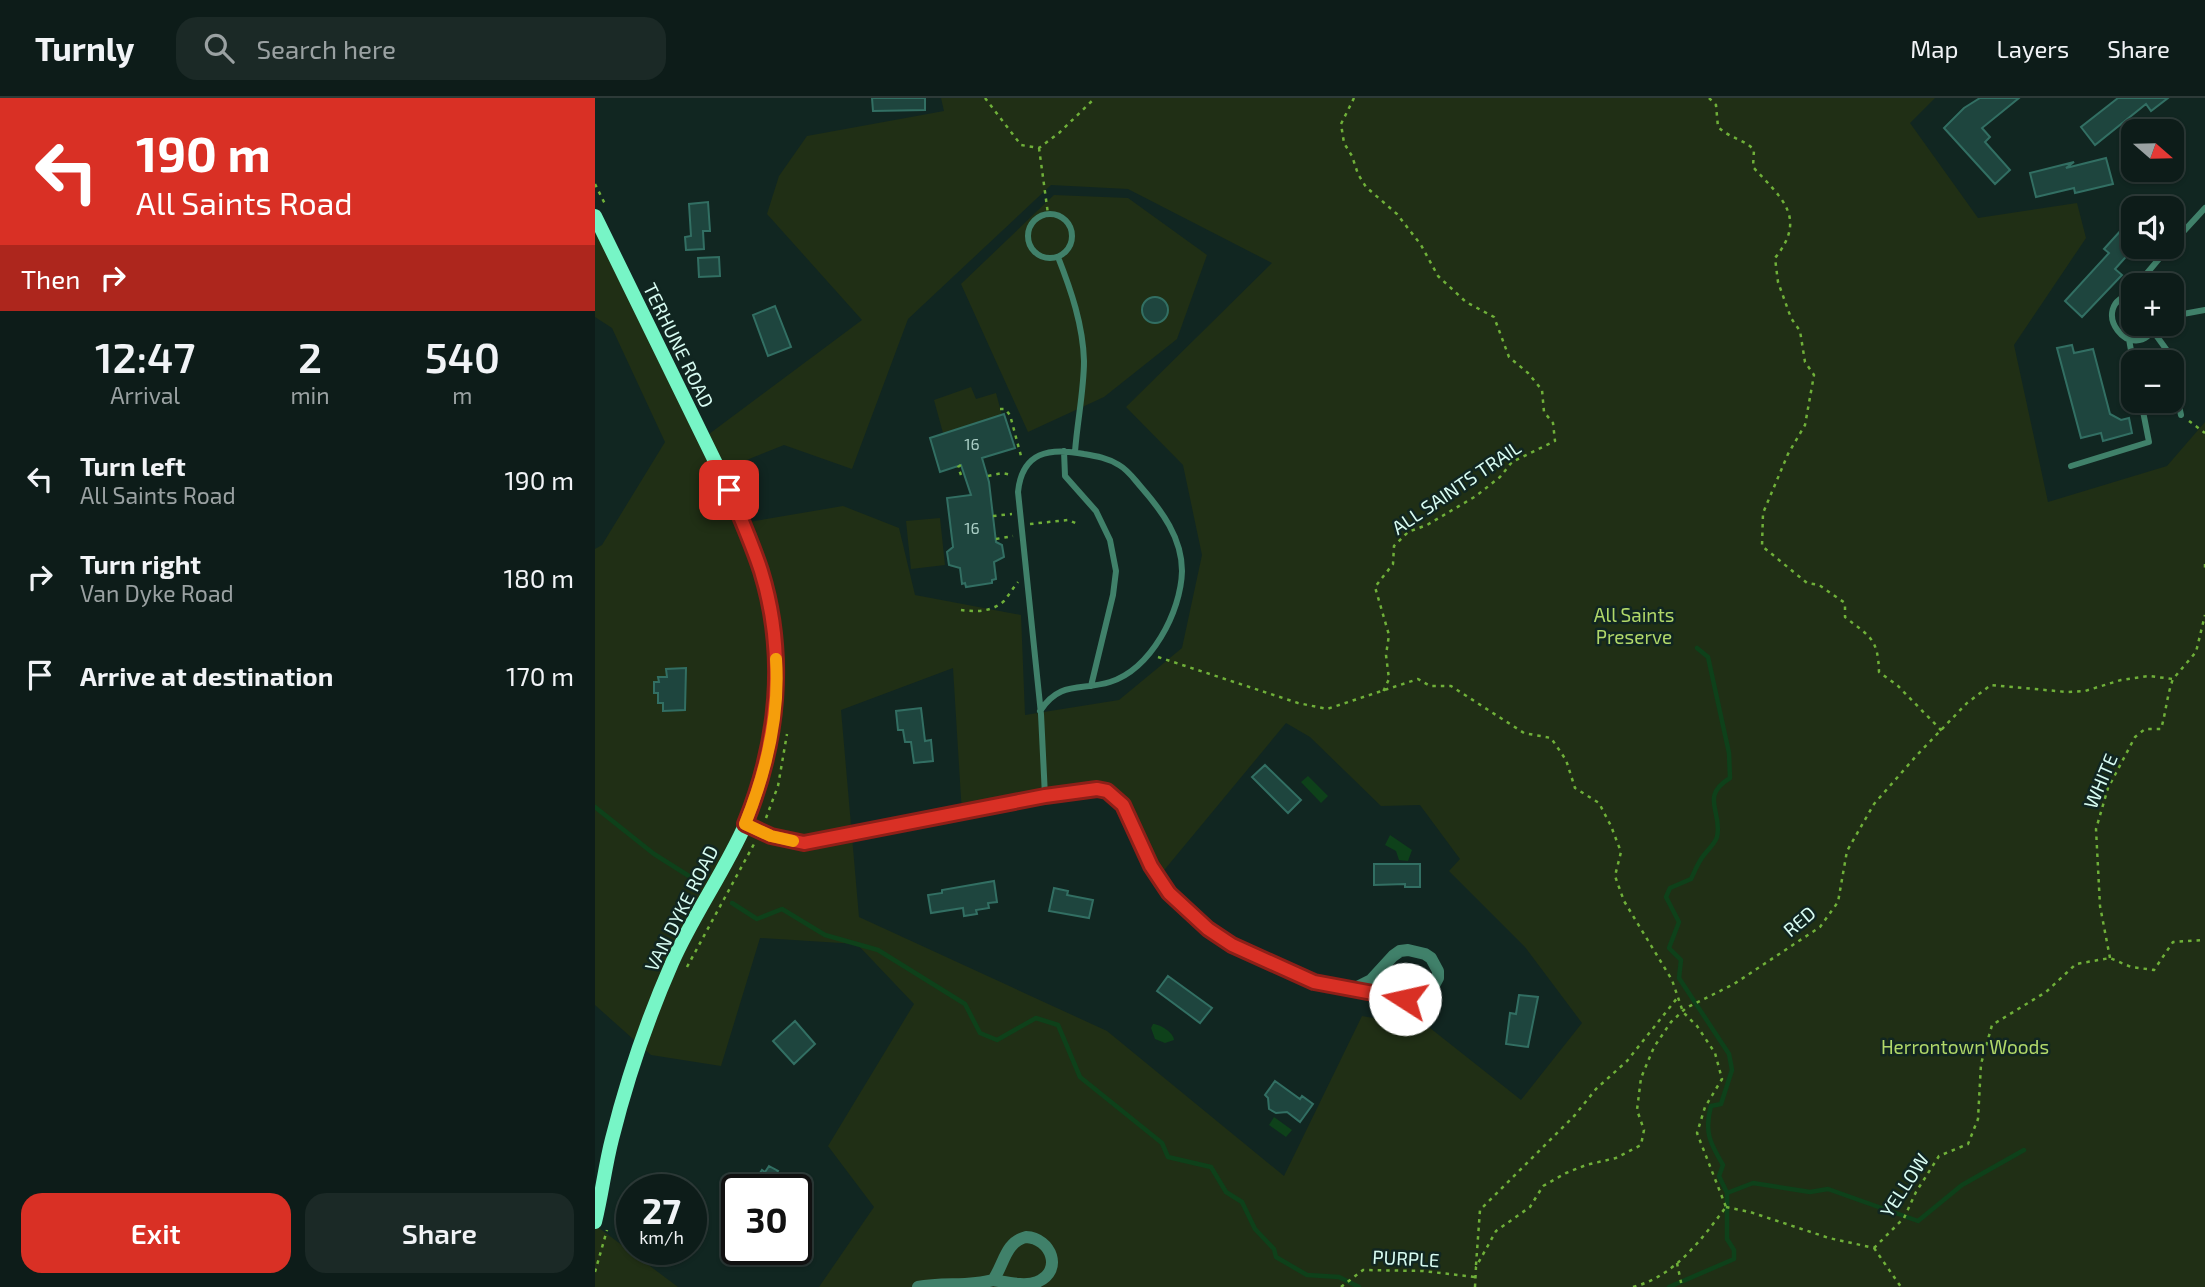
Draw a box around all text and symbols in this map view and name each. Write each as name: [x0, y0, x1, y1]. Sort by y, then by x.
search box: [176, 17, 666, 80]
text: Turnly: [35, 28, 134, 68]
icon: search: [200, 29, 238, 67]
text: Search here: [256, 33, 396, 64]
text: Map: [1910, 34, 1958, 63]
text: Layers: [1996, 34, 2069, 63]
text: Share: [2107, 34, 2170, 63]
north arrow: [2121, 119, 2184, 182]
map controls: [2121, 119, 2184, 413]
text: 190 m: [136, 123, 271, 182]
icon: left: [21, 126, 112, 217]
text: All Saints Road: [136, 183, 353, 221]
button: sound: [2121, 196, 2184, 259]
icon: right: [94, 259, 132, 297]
text: Then: [21, 263, 80, 294]
button: +: [2121, 273, 2184, 336]
street label: TERHUNE ROAD: [639, 279, 719, 411]
text: 12:47: [95, 331, 195, 381]
text: 2: [298, 331, 322, 381]
text: 540: [425, 331, 500, 381]
button: −: [2121, 350, 2184, 413]
text: Arrival: [110, 381, 180, 409]
text: min: [290, 381, 330, 409]
text: m: [452, 381, 472, 409]
house number: 16: [964, 434, 980, 453]
street label: ALL SAINTS TRAIL: [1387, 435, 1525, 539]
text: Turn left: [80, 450, 186, 481]
icon: left: [21, 460, 59, 498]
pin: [699, 460, 759, 520]
text: 190 m: [505, 464, 574, 495]
icon: arrive: [710, 471, 748, 509]
text: All Saints Road: [80, 481, 236, 509]
house number: 16: [964, 518, 980, 537]
text: Turn right: [80, 548, 201, 579]
icon: right: [21, 558, 59, 596]
text: 180 m: [504, 562, 574, 593]
text: Van Dyke Road: [80, 579, 234, 607]
park label: All Saints Preserve: [1594, 603, 1674, 648]
icon: arrive: [21, 656, 59, 694]
text: Arrive at destination: [80, 660, 333, 691]
text: 170 m: [506, 660, 574, 691]
street label: WHITE: [2078, 750, 2122, 812]
street label: VAN DYKE ROAD: [639, 841, 723, 975]
street label: RED: [1778, 901, 1820, 941]
position arrow: [1368, 962, 1442, 1036]
park label: Herrontown Woods: [1881, 1035, 2049, 1058]
street label: YELLOW: [1875, 1149, 1933, 1221]
speed limit sign: 30: [721, 1174, 812, 1265]
text: 27: [642, 1189, 681, 1231]
button: Exit: [21, 1193, 291, 1273]
button: Share: [305, 1193, 574, 1273]
text: km/h: [639, 1226, 684, 1248]
street label: PURPLE: [1372, 1245, 1440, 1271]

